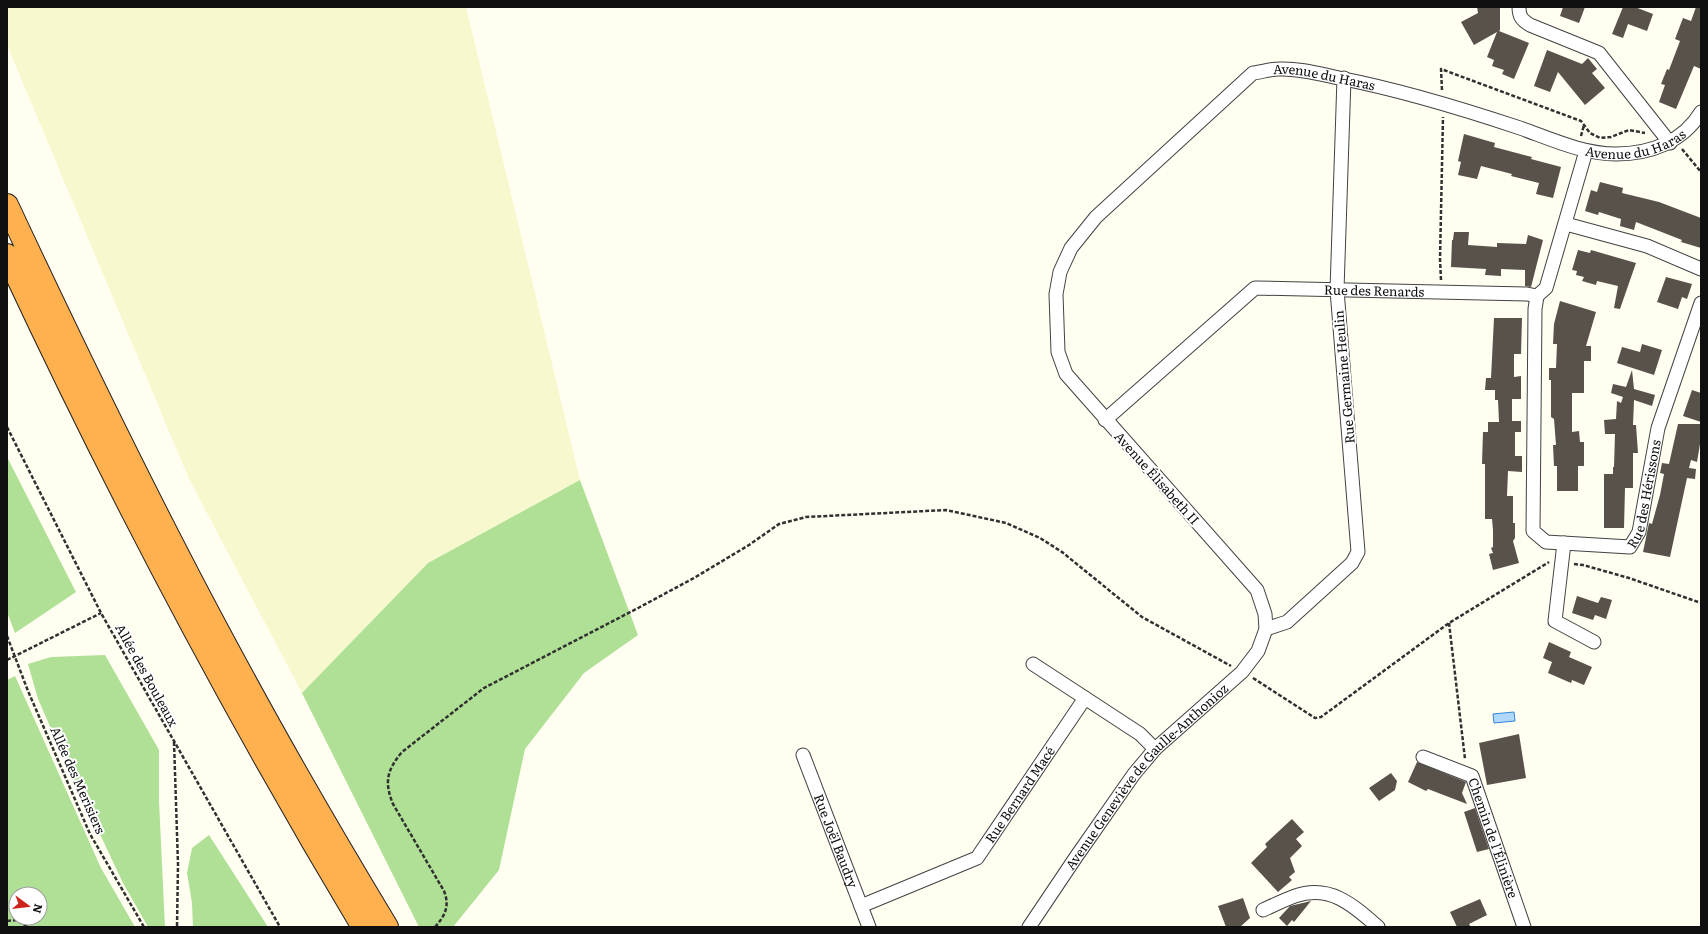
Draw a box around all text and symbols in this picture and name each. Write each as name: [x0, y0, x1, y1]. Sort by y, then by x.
street label: Avenue du Haras: [1272, 59, 1377, 94]
street label: Avenue du Haras: [1584, 124, 1690, 163]
street label: Rue des Renards: [1324, 280, 1425, 301]
street label: Rue Germaine Heulin: [1328, 309, 1359, 445]
street label: Avenue Élisabeth II: [1110, 427, 1204, 528]
street label: Rue des Hérissons: [1622, 438, 1665, 551]
street label: Allée des Bouleaux: [111, 620, 184, 730]
street label: Avenue Geneviève de Gaulle-Anthonioz: [1060, 679, 1232, 873]
street label: Allée des Merisiers: [46, 723, 111, 837]
street label: Rue Bernard Macé: [980, 742, 1059, 846]
street label: Chemin de l'Élinière: [1464, 775, 1523, 901]
street label: Rue Joël Baudry: [810, 791, 863, 891]
north arrow: [8, 886, 48, 926]
text: N: [30, 902, 48, 915]

